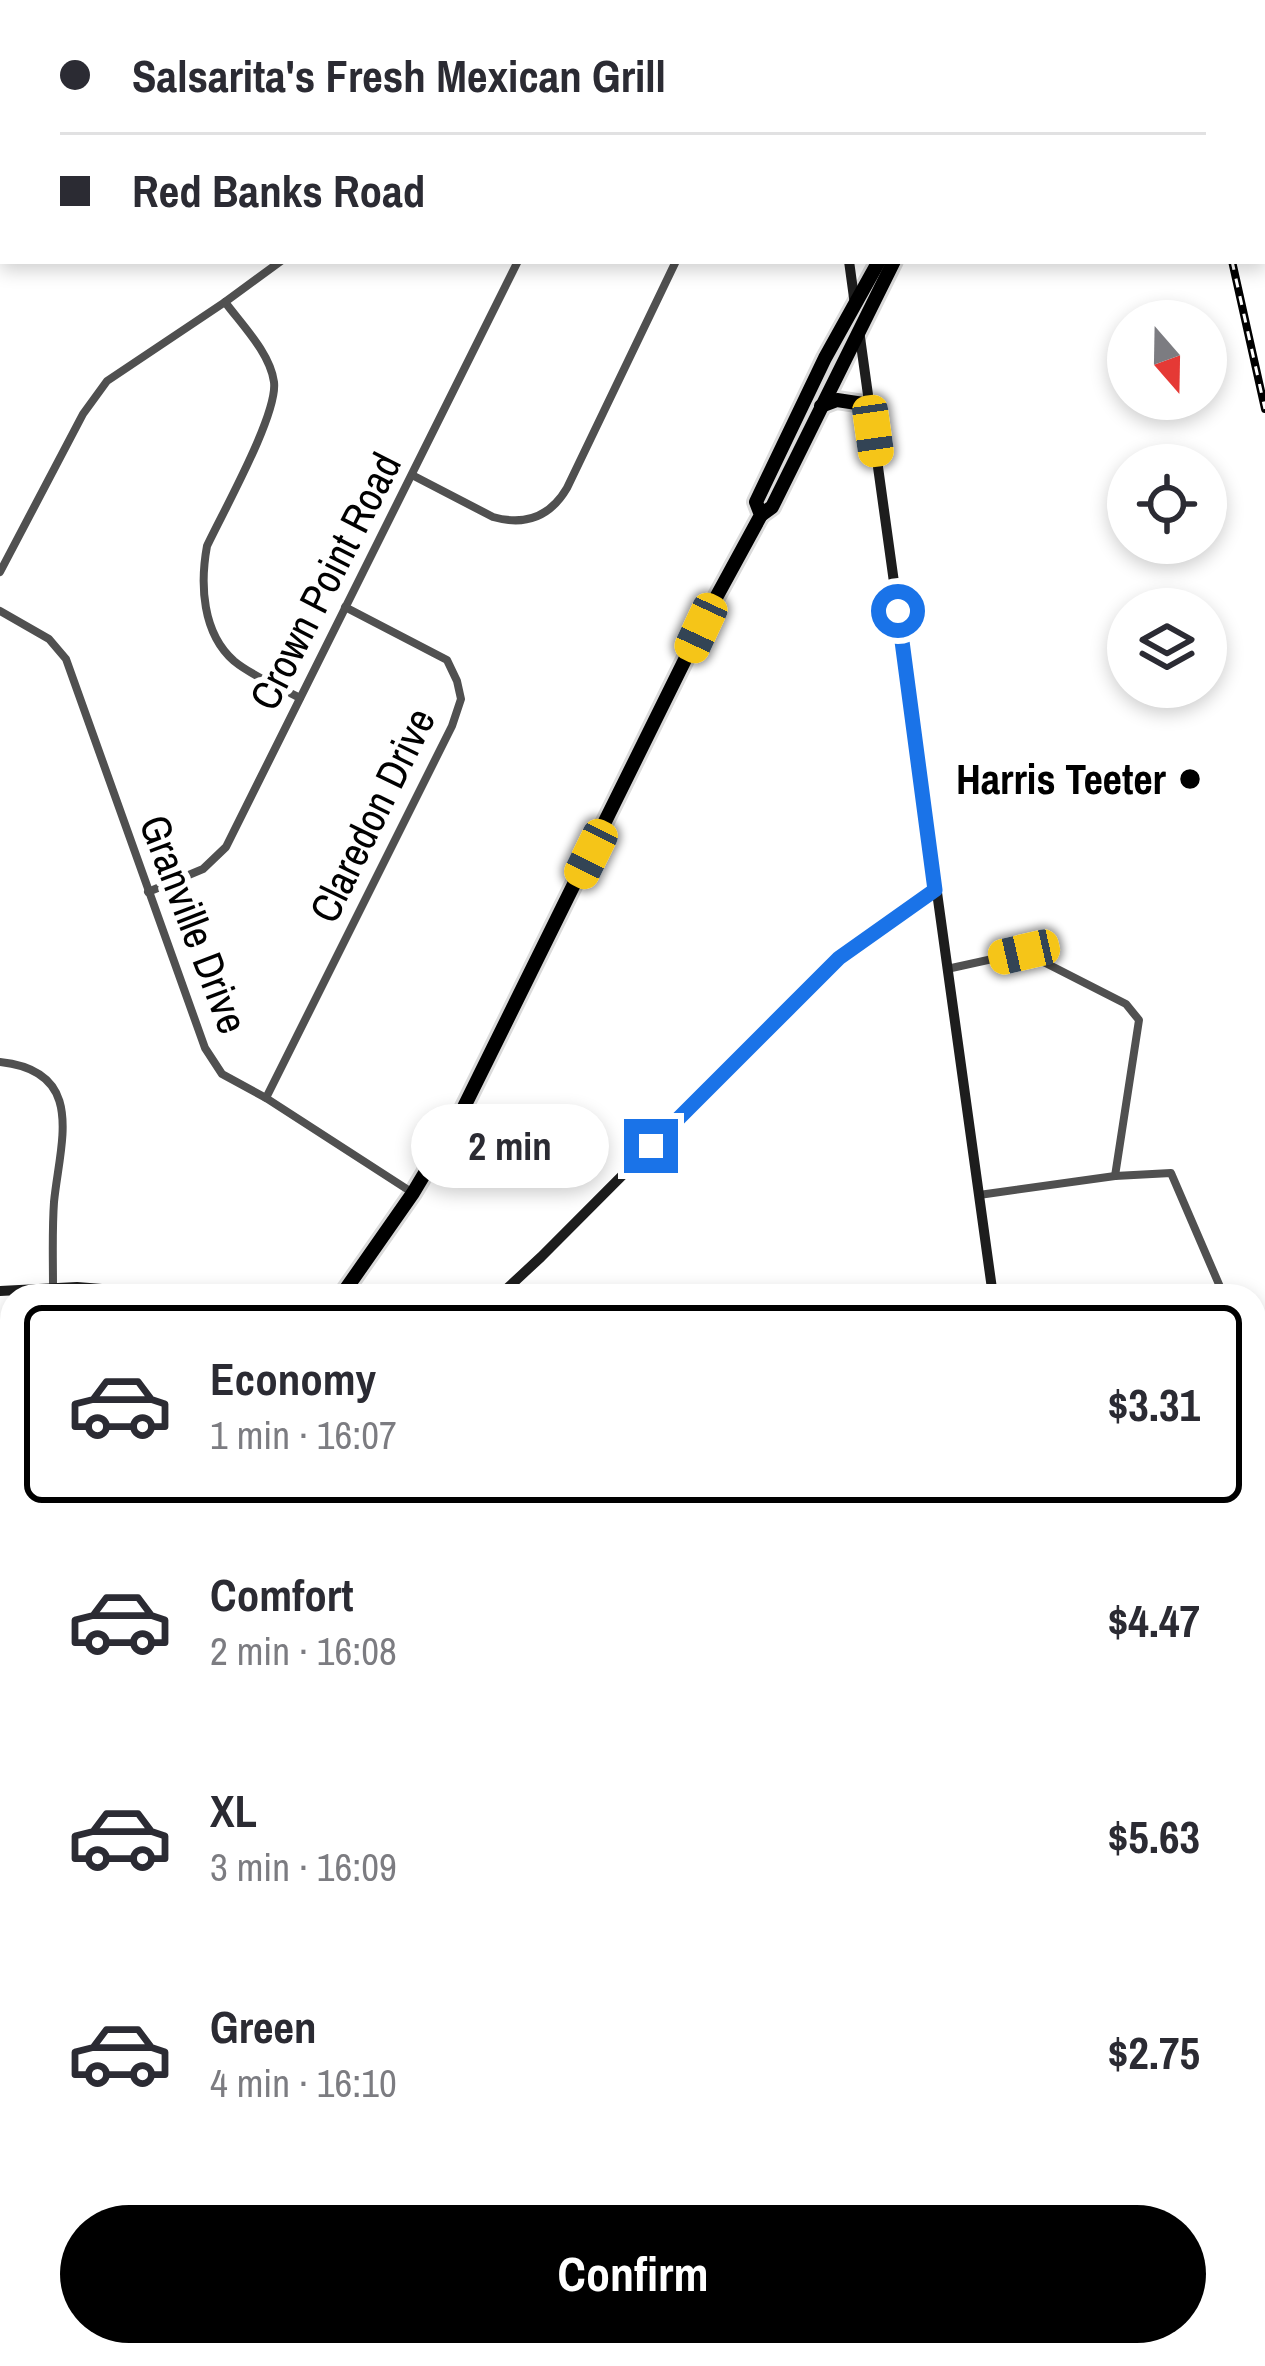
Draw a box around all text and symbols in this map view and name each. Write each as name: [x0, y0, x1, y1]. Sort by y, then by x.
text: Salsarita's Fresh Mexican Grill: [132, 45, 666, 106]
text: Red Banks Road: [132, 160, 425, 221]
north arrow: [1107, 300, 1227, 420]
map controls: [1107, 300, 1227, 708]
car: [850, 393, 896, 469]
street label: Crown Point Road: [236, 443, 414, 719]
button: locate: [1107, 444, 1227, 564]
route start: [871, 584, 925, 638]
car: [669, 588, 733, 668]
button: layers: [1107, 588, 1227, 708]
street label: Claredon Drive: [296, 699, 448, 931]
place label: Harris Teeter: [956, 751, 1167, 807]
marker: Harris Teeter: [1177, 766, 1203, 792]
street label: Granville Drive: [127, 807, 261, 1041]
car: [559, 814, 623, 894]
car: [985, 926, 1063, 978]
callout: 2 min: [411, 1104, 609, 1188]
route end: [624, 1119, 678, 1173]
text: 2 min: [468, 1120, 552, 1172]
text: Economy: [210, 1348, 376, 1409]
icon: car: [66, 1350, 174, 1458]
text: $3.31: [1108, 1374, 1200, 1435]
text: 1 min · 16:07: [210, 1409, 397, 1461]
text: Comfort: [210, 1564, 353, 1625]
icon: car: [66, 1566, 174, 1674]
text: $4.47: [1108, 1590, 1200, 1651]
text: 2 min · 16:08: [210, 1625, 397, 1677]
text: XL: [210, 1780, 257, 1841]
icon: car: [66, 1782, 174, 1890]
text: $5.63: [1108, 1806, 1200, 1867]
text: 3 min · 16:09: [210, 1841, 397, 1893]
text: Green: [210, 1996, 317, 2057]
icon: car: [66, 1998, 174, 2106]
text: $2.75: [1108, 2022, 1200, 2083]
text: 4 min · 16:10: [210, 2057, 397, 2109]
button: Confirm: [60, 2205, 1206, 2343]

